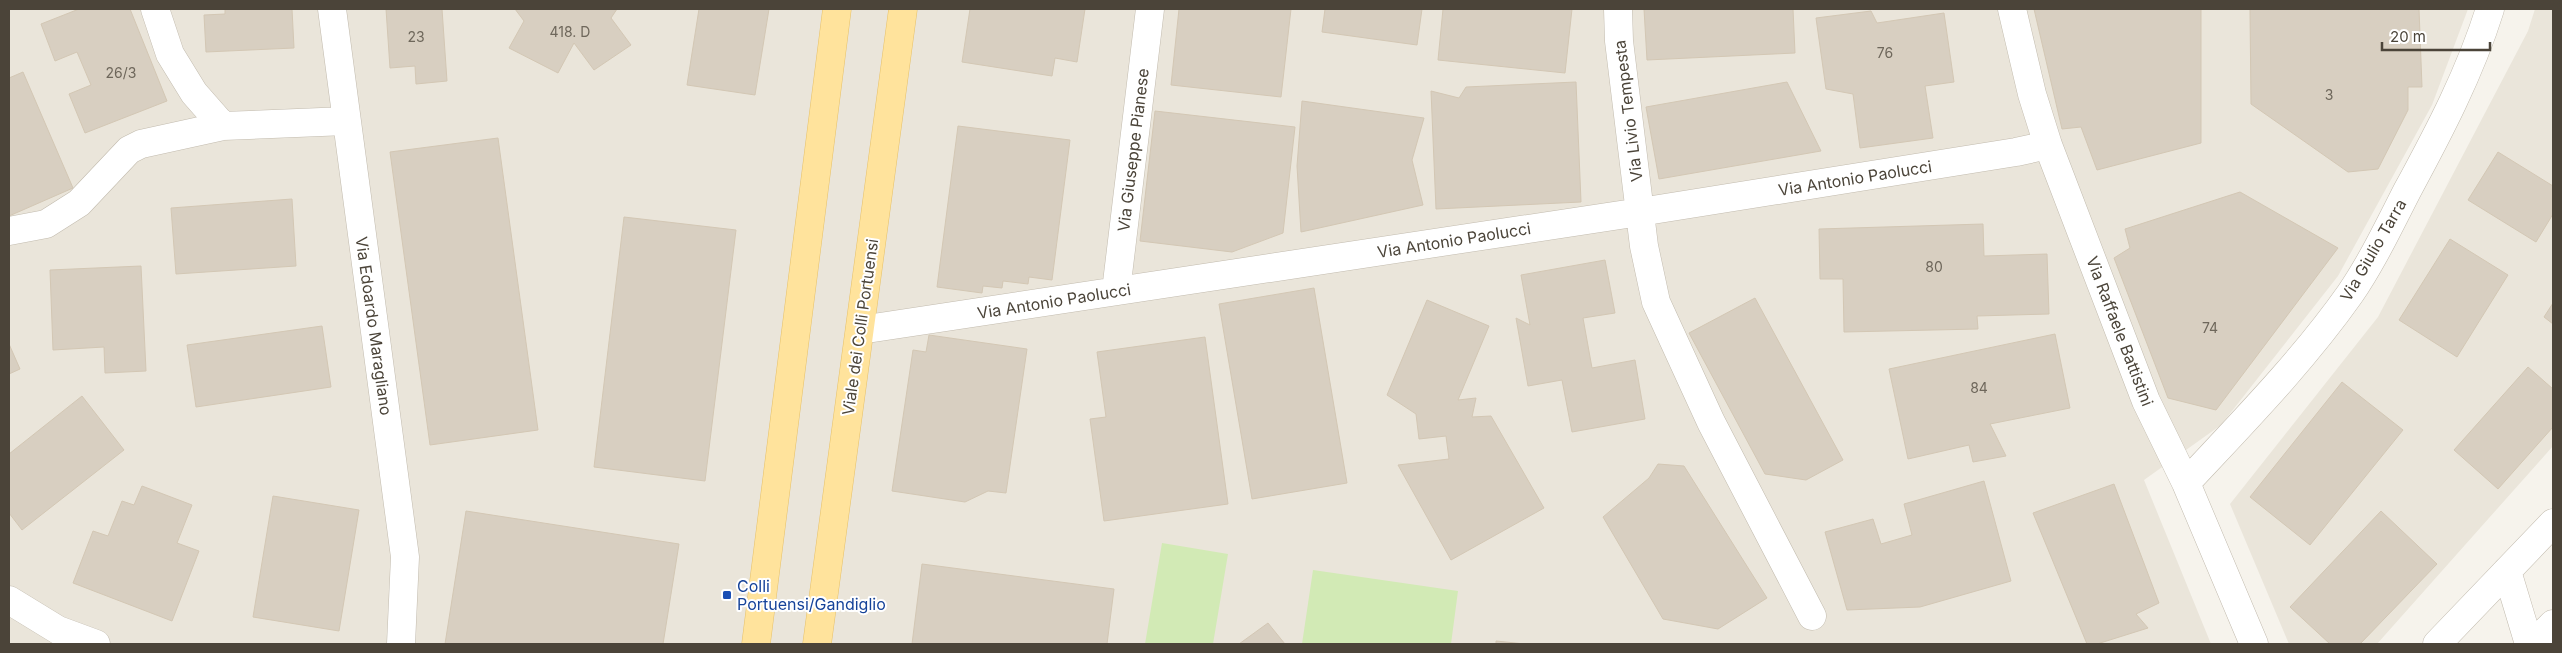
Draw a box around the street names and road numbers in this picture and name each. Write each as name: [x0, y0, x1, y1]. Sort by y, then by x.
street label: Via Livio Tempesta: [1609, 39, 1647, 183]
street label: Via Giuseppe Pianese: [1113, 67, 1153, 233]
street label: Via Antonio Paolucci: [1777, 156, 1933, 200]
street label: Via Giulio Tarra: [2336, 195, 2410, 305]
street label: Via Antonio Paolucci: [1376, 218, 1532, 262]
street label: Via Edoardo Maragliano: [352, 235, 396, 417]
street label: Viale dei Colli Portuensi: [838, 237, 882, 417]
street label: Via Raffaele Battistini: [2082, 253, 2158, 409]
street label: Via Antonio Paolucci: [976, 279, 1132, 323]

